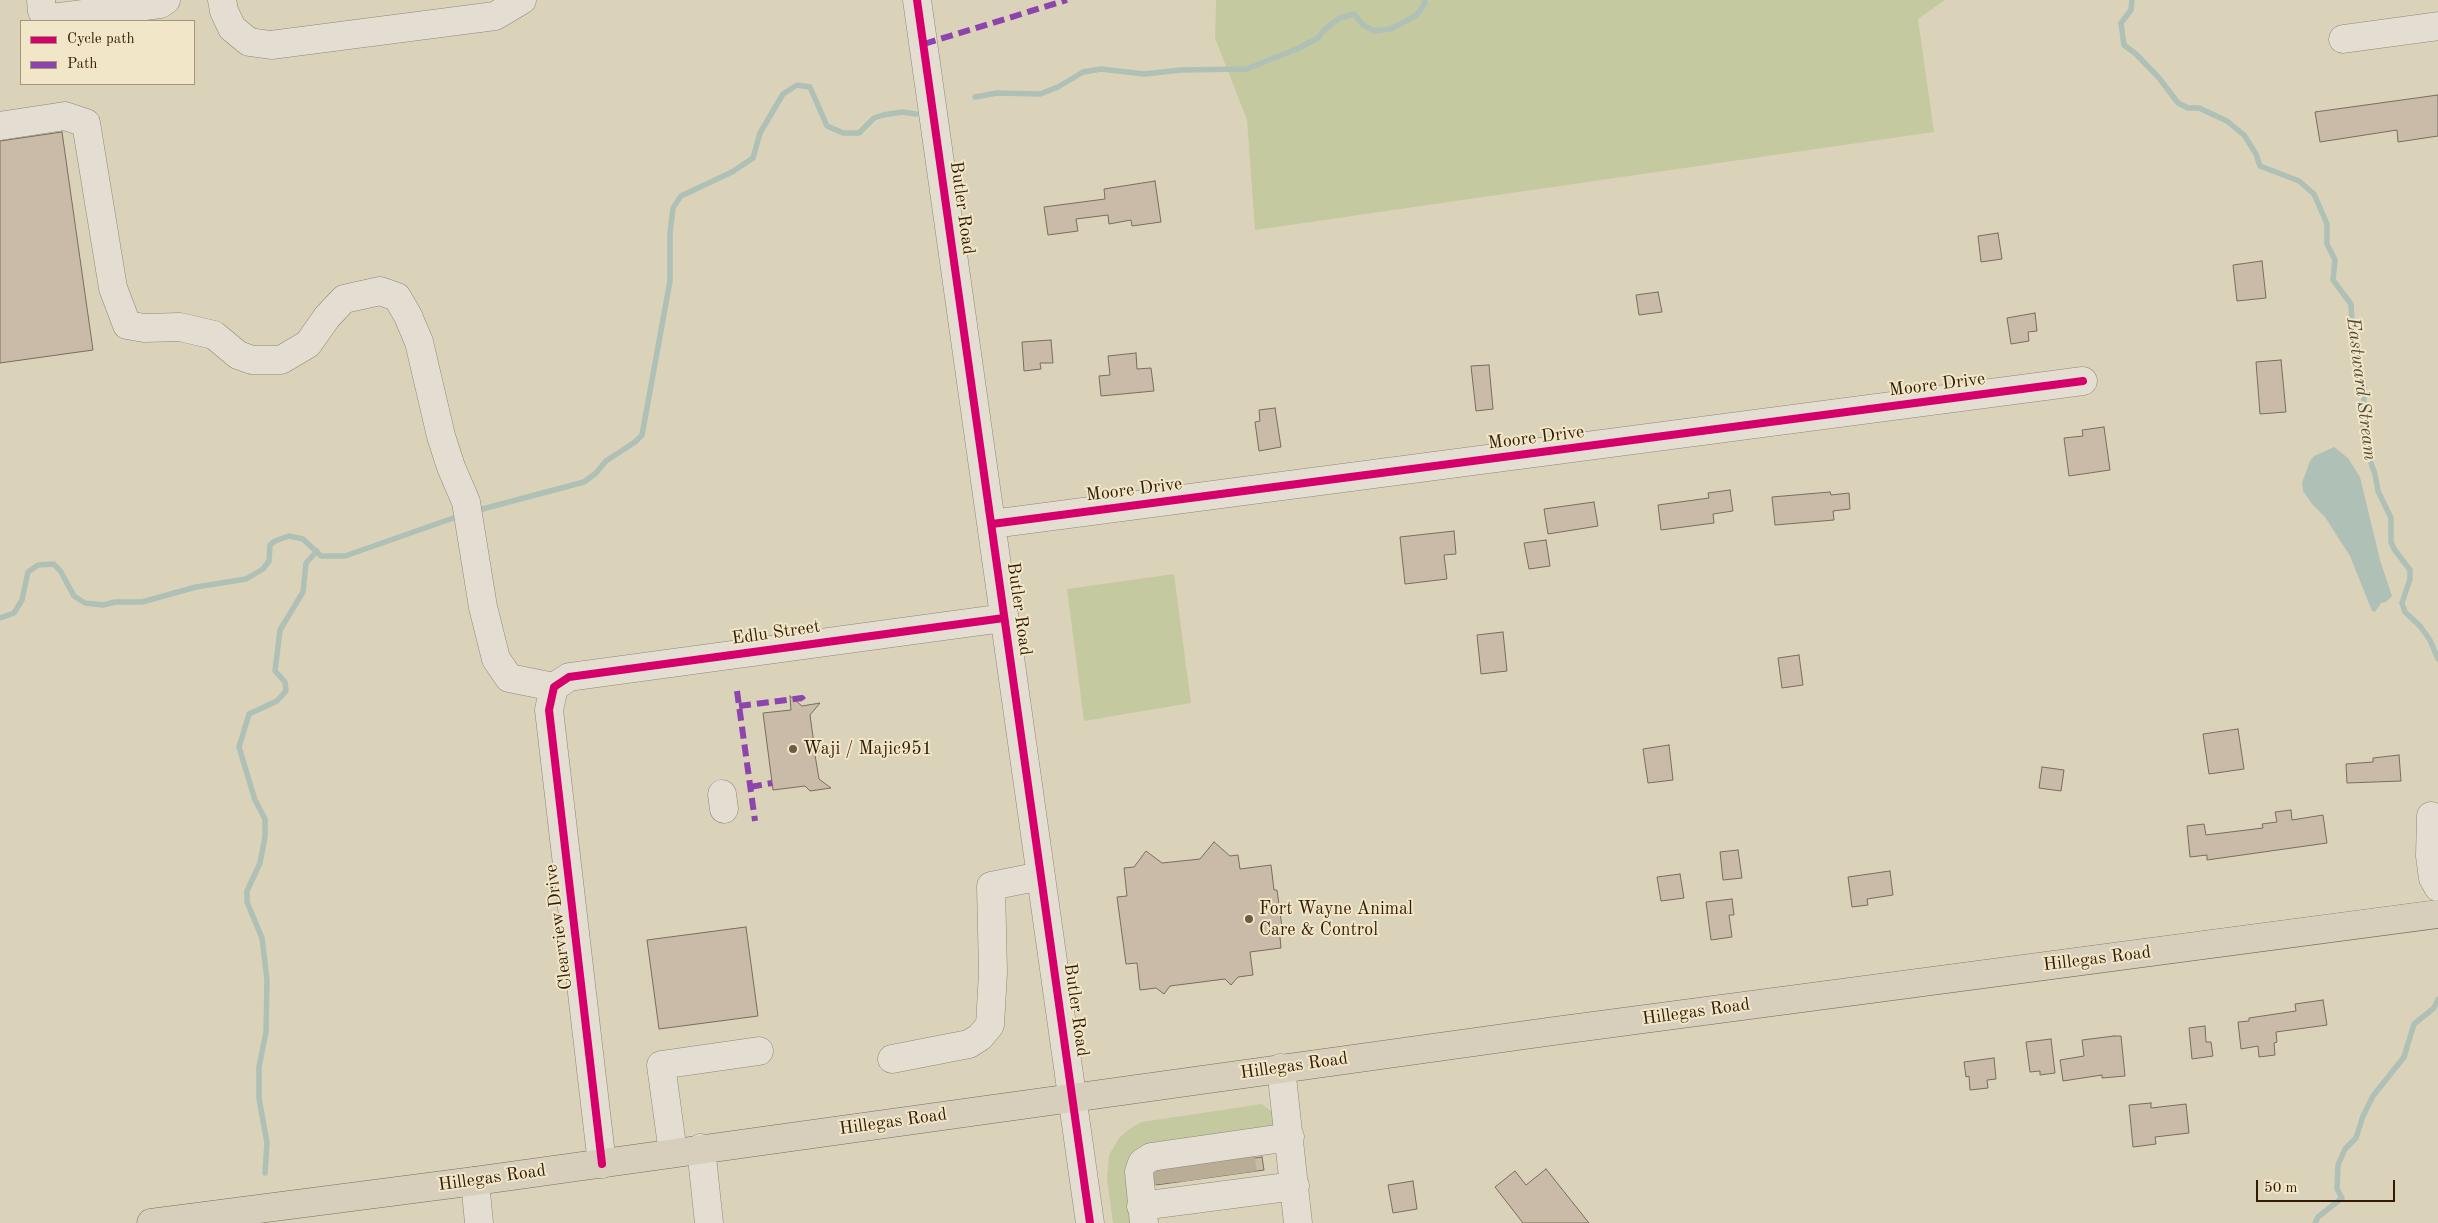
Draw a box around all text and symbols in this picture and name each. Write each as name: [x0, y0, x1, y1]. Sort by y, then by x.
legend: [20, 20, 195, 85]
text: Cycle path: [67, 32, 135, 47]
text: Path: [67, 57, 97, 72]
street label: Butler Road: [945, 160, 979, 256]
water label: Eastward Stream: [2341, 316, 2381, 462]
street label: Moore Drive: [1888, 368, 1986, 402]
street label: Moore Drive: [1487, 421, 1585, 455]
street label: Moore Drive: [1085, 473, 1183, 507]
street label: Butler Road: [1002, 561, 1036, 657]
street label: Edlu Street: [730, 616, 822, 650]
place label: Waji / Majic951: [803, 738, 932, 760]
marker: Waji / Majic951: [787, 743, 799, 755]
street label: Clearview Drive: [541, 863, 577, 991]
place label: Fort Wayne Animal Care & Control: [1259, 898, 1413, 941]
marker: Fort Wayne Animal Care & Control: [1243, 913, 1255, 925]
street label: Hillegas Road: [2042, 942, 2152, 976]
street label: Butler Road: [1059, 962, 1093, 1058]
street label: Hillegas Road: [1641, 994, 1751, 1030]
street label: Hillegas Road: [1239, 1048, 1349, 1084]
street label: Hillegas Road: [838, 1104, 948, 1140]
street label: Hillegas Road: [437, 1160, 547, 1196]
scale bar: [2258, 1170, 2397, 1202]
text: 50 m: [2264, 1181, 2298, 1196]

